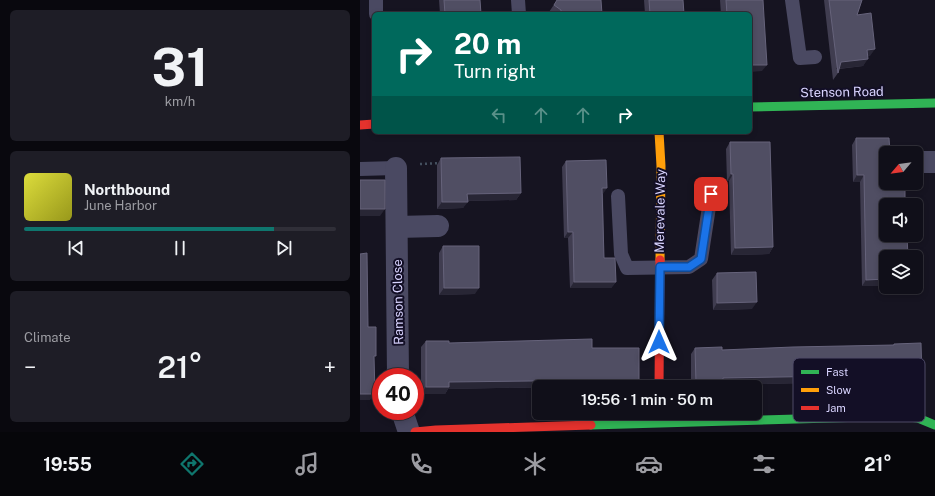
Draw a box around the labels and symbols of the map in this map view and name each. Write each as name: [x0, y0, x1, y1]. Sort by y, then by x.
street label: Stenson Road: [800, 84, 884, 100]
north arrow: [879, 146, 923, 190]
street label: Merevale Way: [652, 169, 668, 253]
pin: [694, 177, 728, 211]
street label: Ramson Close: [390, 259, 406, 345]
position arrow: [638, 321, 680, 363]
legend: [793, 358, 925, 422]
text: Fast: [826, 366, 848, 378]
speed limit sign: 40: [372, 368, 424, 420]
text: Slow: [826, 384, 852, 396]
text: Jam: [826, 402, 846, 414]

